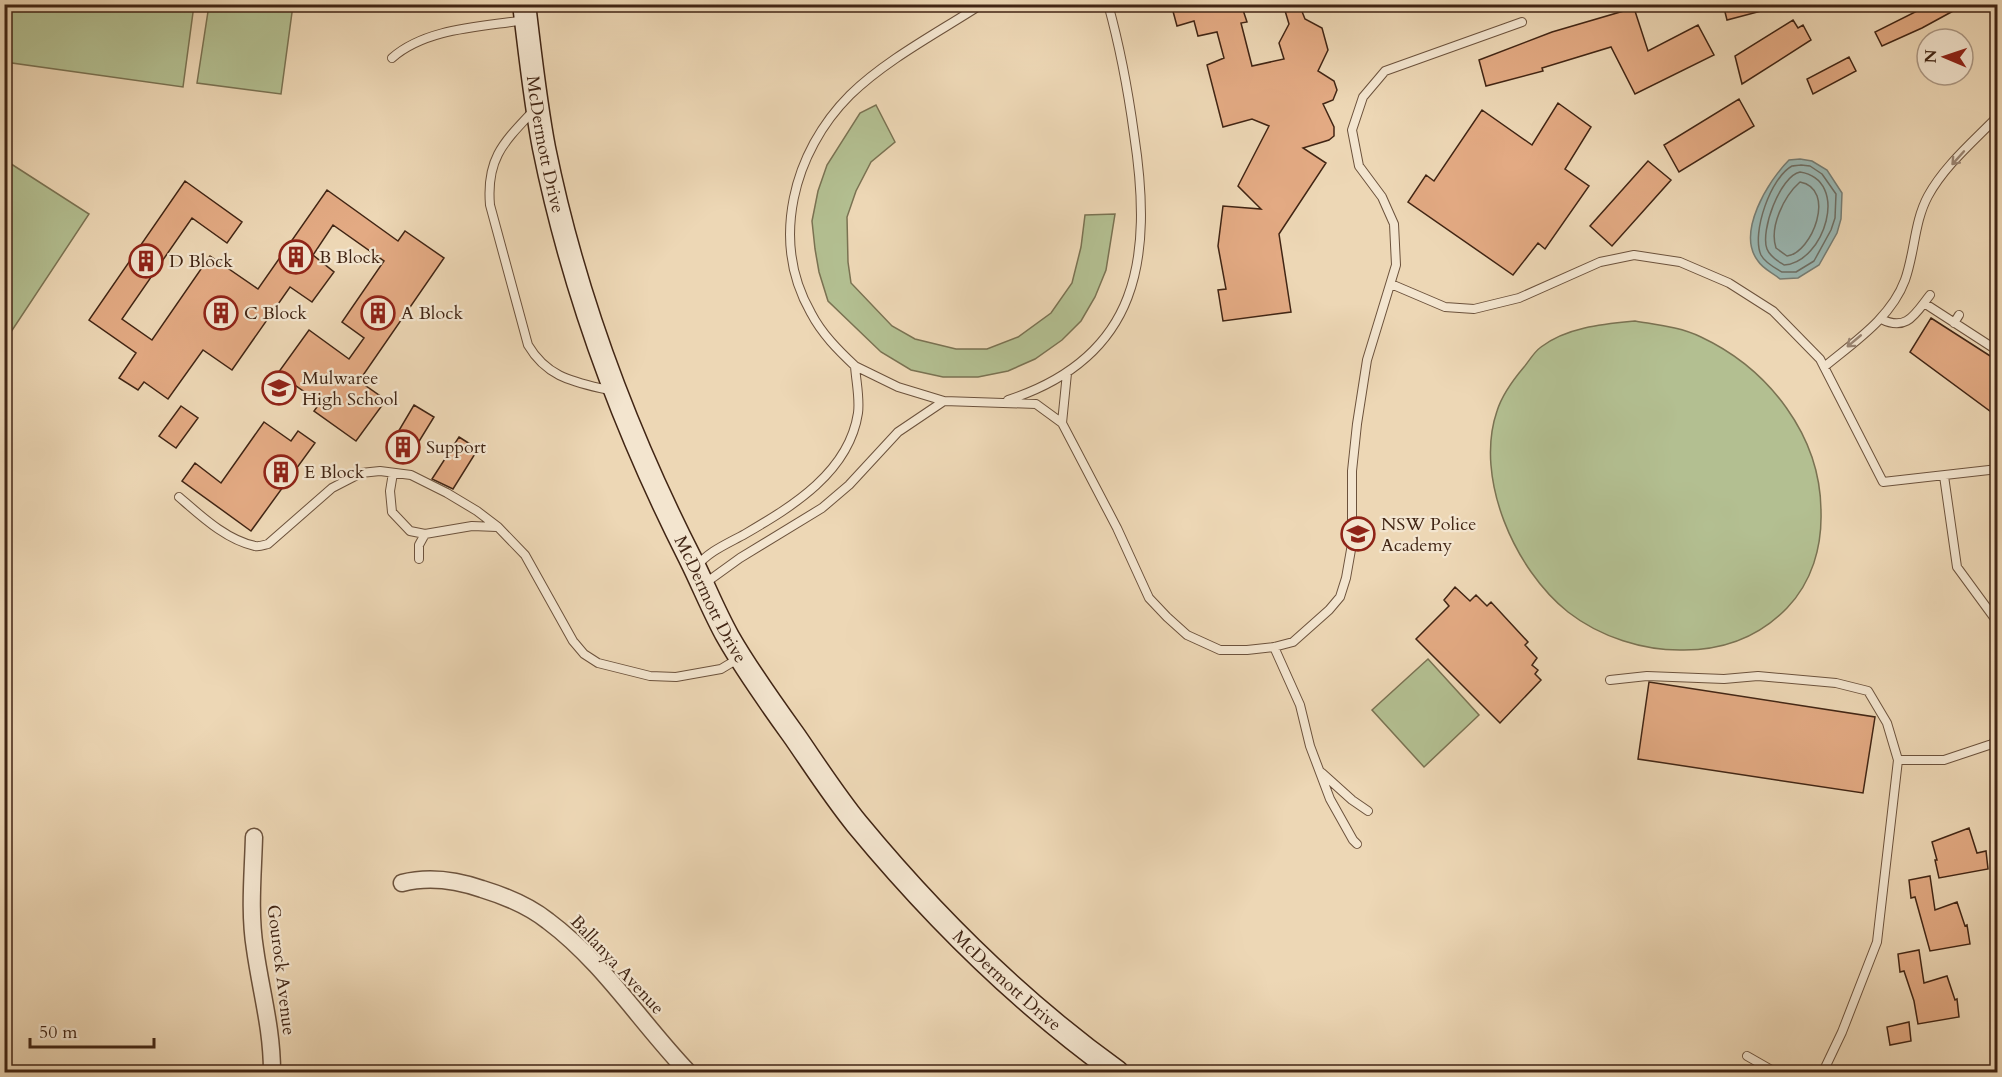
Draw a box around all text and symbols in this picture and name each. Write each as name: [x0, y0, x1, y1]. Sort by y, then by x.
north arrow: [1915, 27, 1975, 87]
text: N: [1920, 49, 1942, 64]
street label: McDermott Drive: [520, 74, 571, 216]
one-way arrow: [1951, 151, 1965, 166]
building icon: B Block: [278, 239, 314, 275]
building icon: D Block: [128, 243, 164, 279]
place label: B Block: [319, 245, 381, 270]
place label: D Block: [169, 249, 233, 274]
building icon: C Block: [203, 295, 239, 331]
building icon: A Block: [360, 295, 396, 331]
place label: C Block: [244, 301, 307, 326]
place label: A Block: [401, 301, 463, 326]
one-way arrow: [1847, 335, 1863, 348]
place label: Mulwaree High School: [302, 366, 398, 412]
school or university icon: Mulwaree High School: [261, 370, 297, 406]
building icon: Support: [385, 429, 421, 465]
place label: Support: [426, 435, 486, 460]
building icon: E Block: [263, 454, 299, 490]
place label: E Block: [304, 460, 365, 485]
place label: NSW Police Academy: [1381, 512, 1476, 558]
school or university icon: NSW Police Academy: [1340, 516, 1376, 552]
street label: McDermott Drive: [668, 531, 753, 668]
street label: Gourock Avenue: [261, 903, 301, 1037]
street label: Ballanya Avenue: [564, 910, 670, 1020]
street label: McDermott Drive: [947, 924, 1067, 1037]
scale bar: [30, 1011, 154, 1049]
text: 50 m: [39, 1020, 78, 1045]

